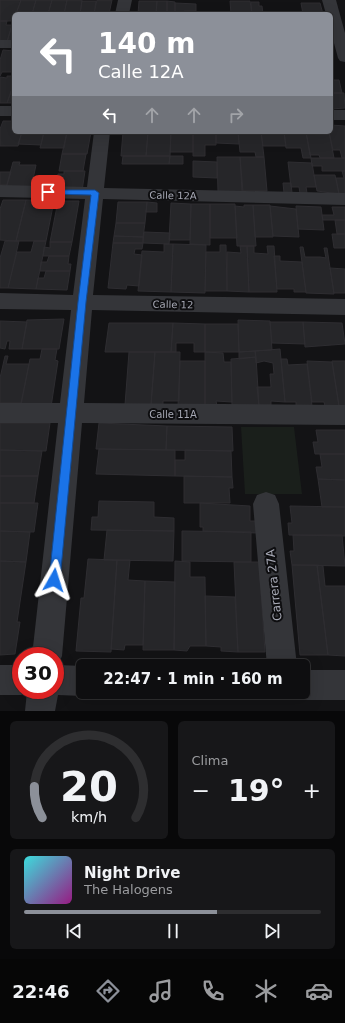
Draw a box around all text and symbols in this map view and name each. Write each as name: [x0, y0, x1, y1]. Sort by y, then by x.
text: 140 m: [98, 27, 195, 60]
icon: left: [32, 28, 84, 80]
text: Calle 12A: [98, 61, 184, 82]
icon: left: [99, 104, 121, 126]
icon: ahead: [141, 104, 163, 126]
icon: ahead: [183, 104, 205, 126]
icon: right: [225, 104, 247, 126]
pin: [31, 175, 65, 209]
icon: arrive: [37, 181, 59, 203]
street label: Calle 12A: [149, 190, 197, 201]
street label: Calle 12: [153, 299, 193, 310]
street label: Calle 11A: [149, 409, 197, 420]
street label: Carrera 27A: [263, 548, 285, 622]
position arrow: [33, 559, 75, 601]
speed limit sign: 30: [12, 647, 64, 699]
text: 22:47 · 1 min · 160 m: [103, 670, 283, 688]
text: Clima: [192, 753, 228, 768]
text: 20: [60, 762, 118, 811]
text: 19°: [228, 773, 285, 808]
text: −: [192, 778, 210, 803]
text: +: [303, 778, 321, 803]
text: km/h: [71, 809, 107, 825]
text: Night Drive: [84, 864, 180, 882]
text: The Halogens: [84, 882, 173, 897]
icon: previous: [63, 920, 85, 942]
icon: pause: [162, 920, 184, 942]
icon: next: [261, 920, 283, 942]
icon: directions: [94, 977, 122, 1005]
icon: music: [147, 977, 175, 1005]
icon: phone: [199, 977, 227, 1005]
icon: climate: [252, 977, 280, 1005]
icon: car: [305, 977, 333, 1005]
text: 22:46: [12, 981, 70, 1002]

